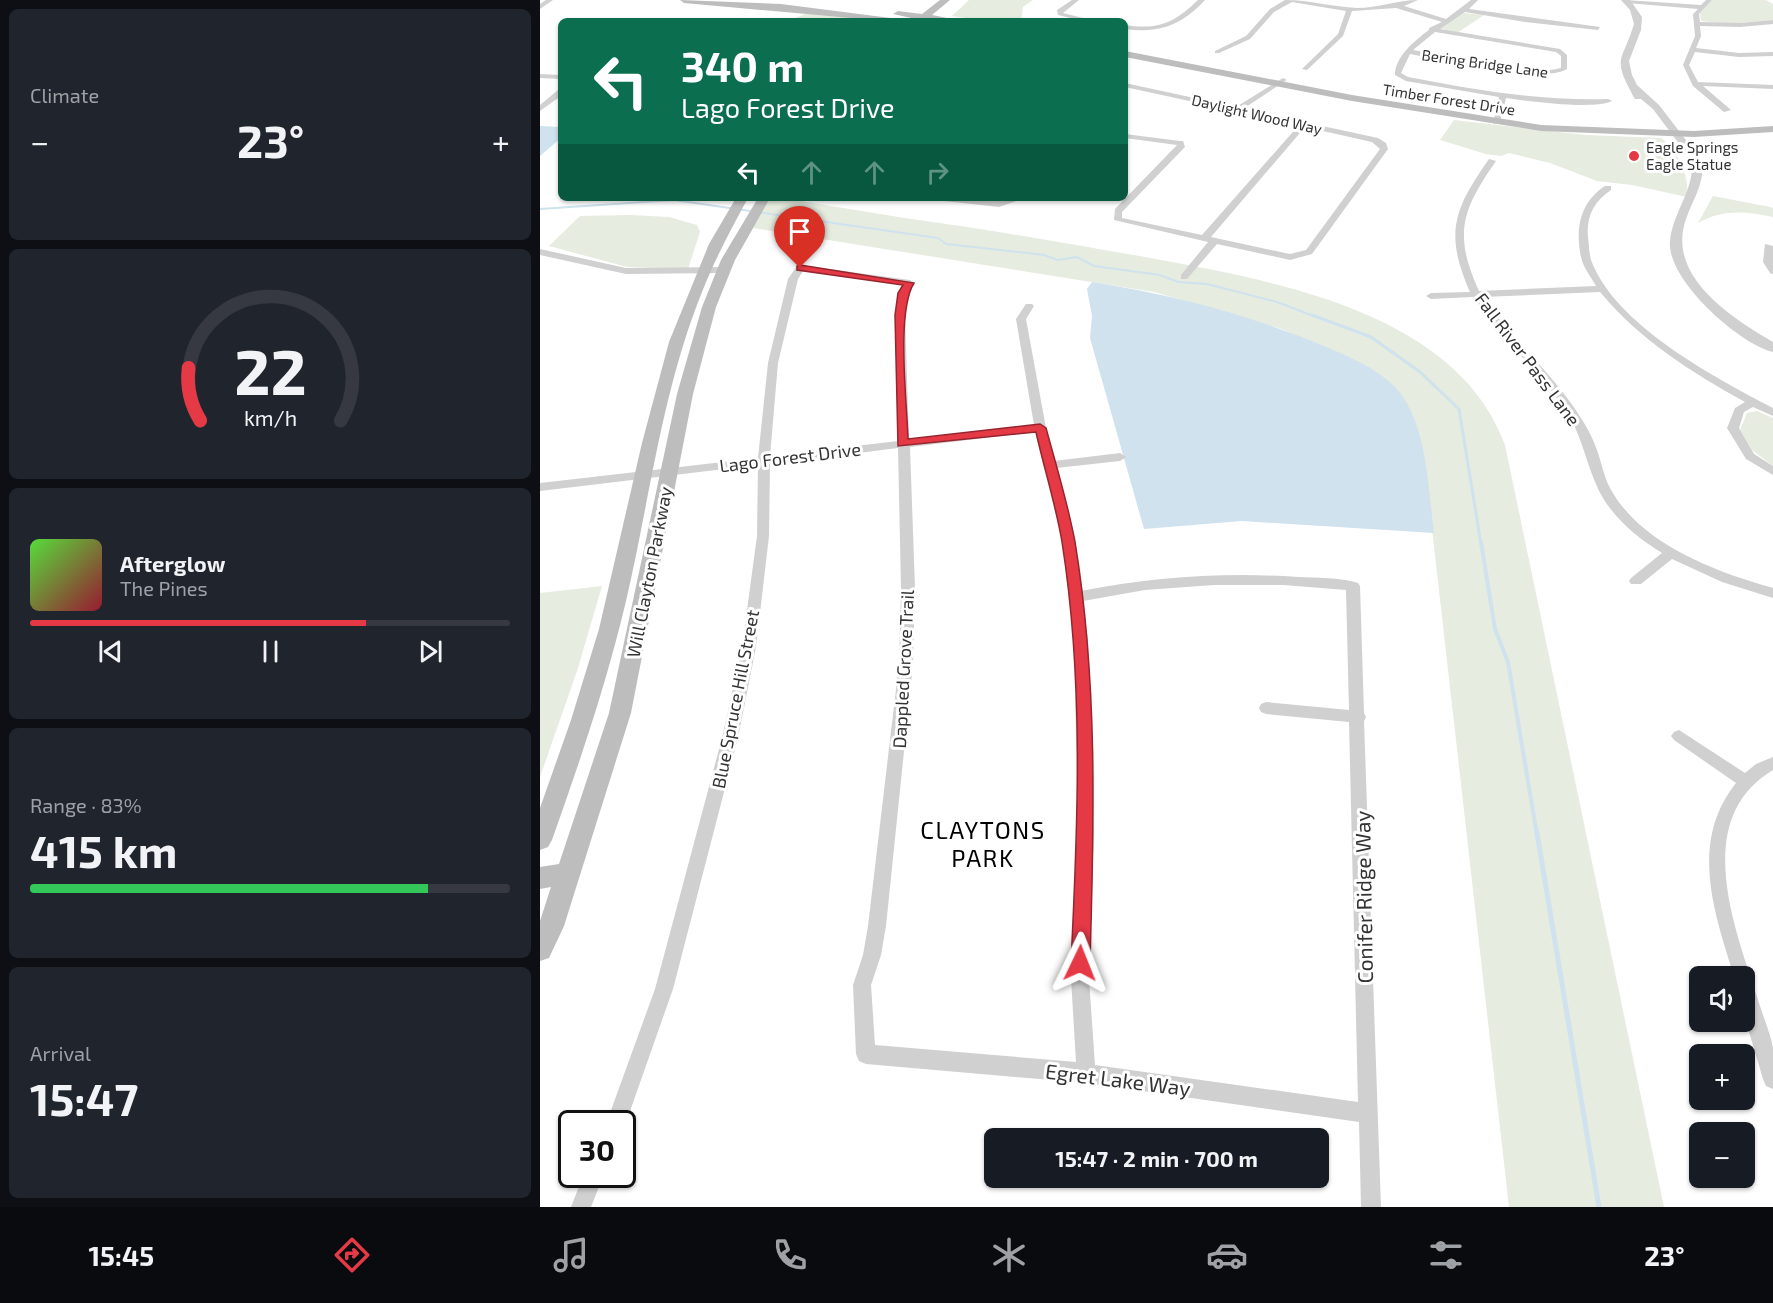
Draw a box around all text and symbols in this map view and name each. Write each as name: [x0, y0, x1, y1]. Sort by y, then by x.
text: 340 m: [681, 40, 804, 90]
icon: left: [582, 42, 660, 120]
street label: Bering Bridge Lane: [1421, 45, 1549, 81]
street label: Timber Forest Drive: [1382, 80, 1516, 118]
text: Climate: [30, 83, 99, 107]
street label: Daylight Wood Way: [1190, 90, 1324, 138]
text: Lago Forest Drive: [681, 91, 895, 123]
text: 23°: [237, 113, 304, 167]
text: −: [30, 121, 49, 161]
text: +: [492, 121, 510, 161]
place label: Eagle Springs Eagle Statue: [1646, 138, 1738, 173]
marker: Eagle Springs Eagle Statue: [1627, 149, 1641, 163]
icon: left: [732, 156, 765, 189]
icon: ahead: [795, 156, 828, 189]
icon: ahead: [858, 156, 891, 189]
icon: right: [921, 156, 954, 189]
pin: [774, 206, 825, 268]
icon: arrive: [783, 215, 816, 248]
street label: Fall River Pass Lane: [1471, 288, 1585, 430]
text: 22: [234, 333, 306, 408]
text: km/h: [243, 405, 297, 430]
street label: Lago Forest Drive: [718, 437, 862, 477]
street label: Will Clayton Parkway: [622, 484, 676, 659]
text: Afterglow: [120, 550, 225, 576]
text: The Pines: [120, 576, 208, 600]
street label: Dappled Grove Trail: [888, 588, 918, 749]
street label: Blue Spruce Hill Street: [707, 608, 763, 790]
icon: previous: [94, 635, 127, 668]
icon: pause: [254, 635, 287, 668]
icon: next: [414, 635, 447, 668]
text: Range · 83%: [30, 793, 142, 817]
street label: Conifer Ridge Way: [1349, 810, 1377, 984]
district label: CLAYTONS PARK: [920, 815, 1046, 872]
text: 415 km: [30, 823, 177, 877]
position arrow: [1048, 931, 1112, 995]
map controls: [1689, 966, 1755, 1188]
button: sound: [1689, 966, 1755, 1032]
text: Arrival: [30, 1041, 91, 1065]
button: +: [1689, 1044, 1755, 1110]
street label: Egret Lake Way: [1044, 1058, 1192, 1100]
text: 15:47: [30, 1071, 138, 1125]
speed limit sign: 30: [558, 1110, 636, 1188]
button: −: [1689, 1122, 1755, 1188]
text: 15:47 · 2 min · 700 m: [1055, 1145, 1258, 1171]
icon: directions: [331, 1234, 373, 1276]
icon: music: [550, 1234, 592, 1276]
icon: phone: [769, 1234, 811, 1276]
icon: climate: [988, 1234, 1030, 1276]
icon: car: [1206, 1234, 1248, 1276]
icon: filters: [1425, 1234, 1467, 1276]
text: 15:45: [88, 1239, 154, 1271]
text: 23°: [1644, 1239, 1684, 1271]

